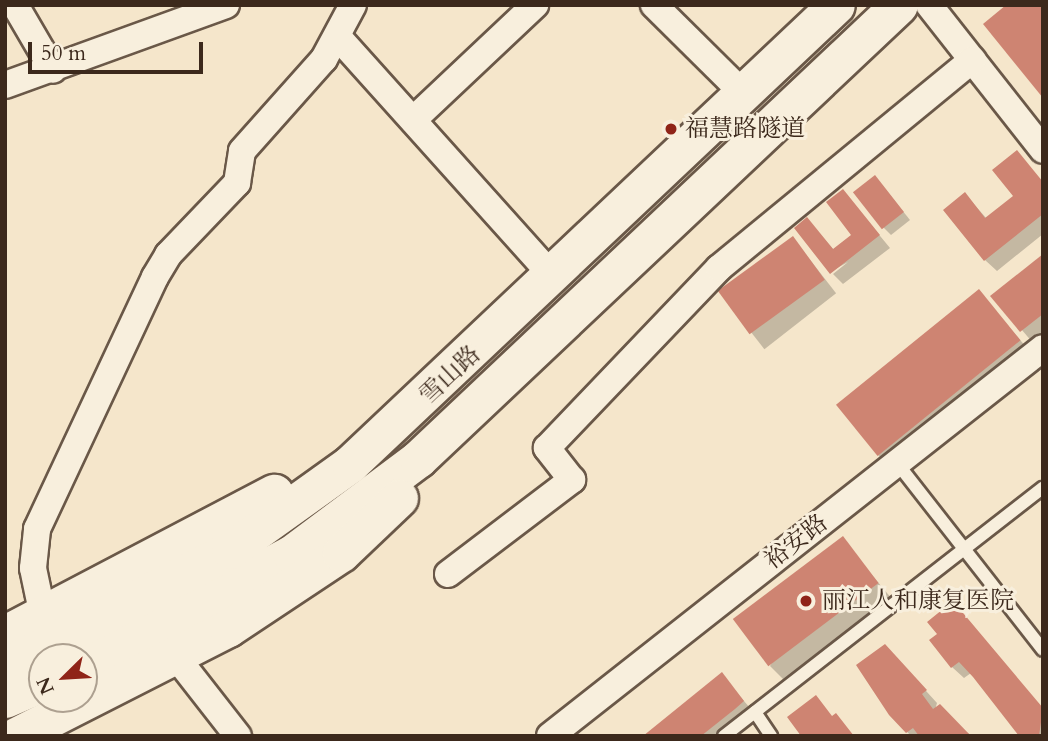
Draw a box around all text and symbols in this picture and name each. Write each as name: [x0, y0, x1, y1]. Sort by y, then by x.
scale bar: [32, 28, 206, 72]
text: 50 m: [41, 39, 86, 68]
place label: 福慧路隧道: [685, 115, 805, 143]
marker: 福慧路隧道: [663, 121, 679, 137]
street label: 雪山路: [414, 340, 486, 410]
street label: 裕安路: [759, 508, 833, 576]
place label: 丽江人和康复医院: [822, 587, 1014, 615]
marker: 丽江人和康复医院: [796, 591, 816, 611]
north arrow: [28, 643, 98, 713]
text: N: [30, 673, 61, 699]

